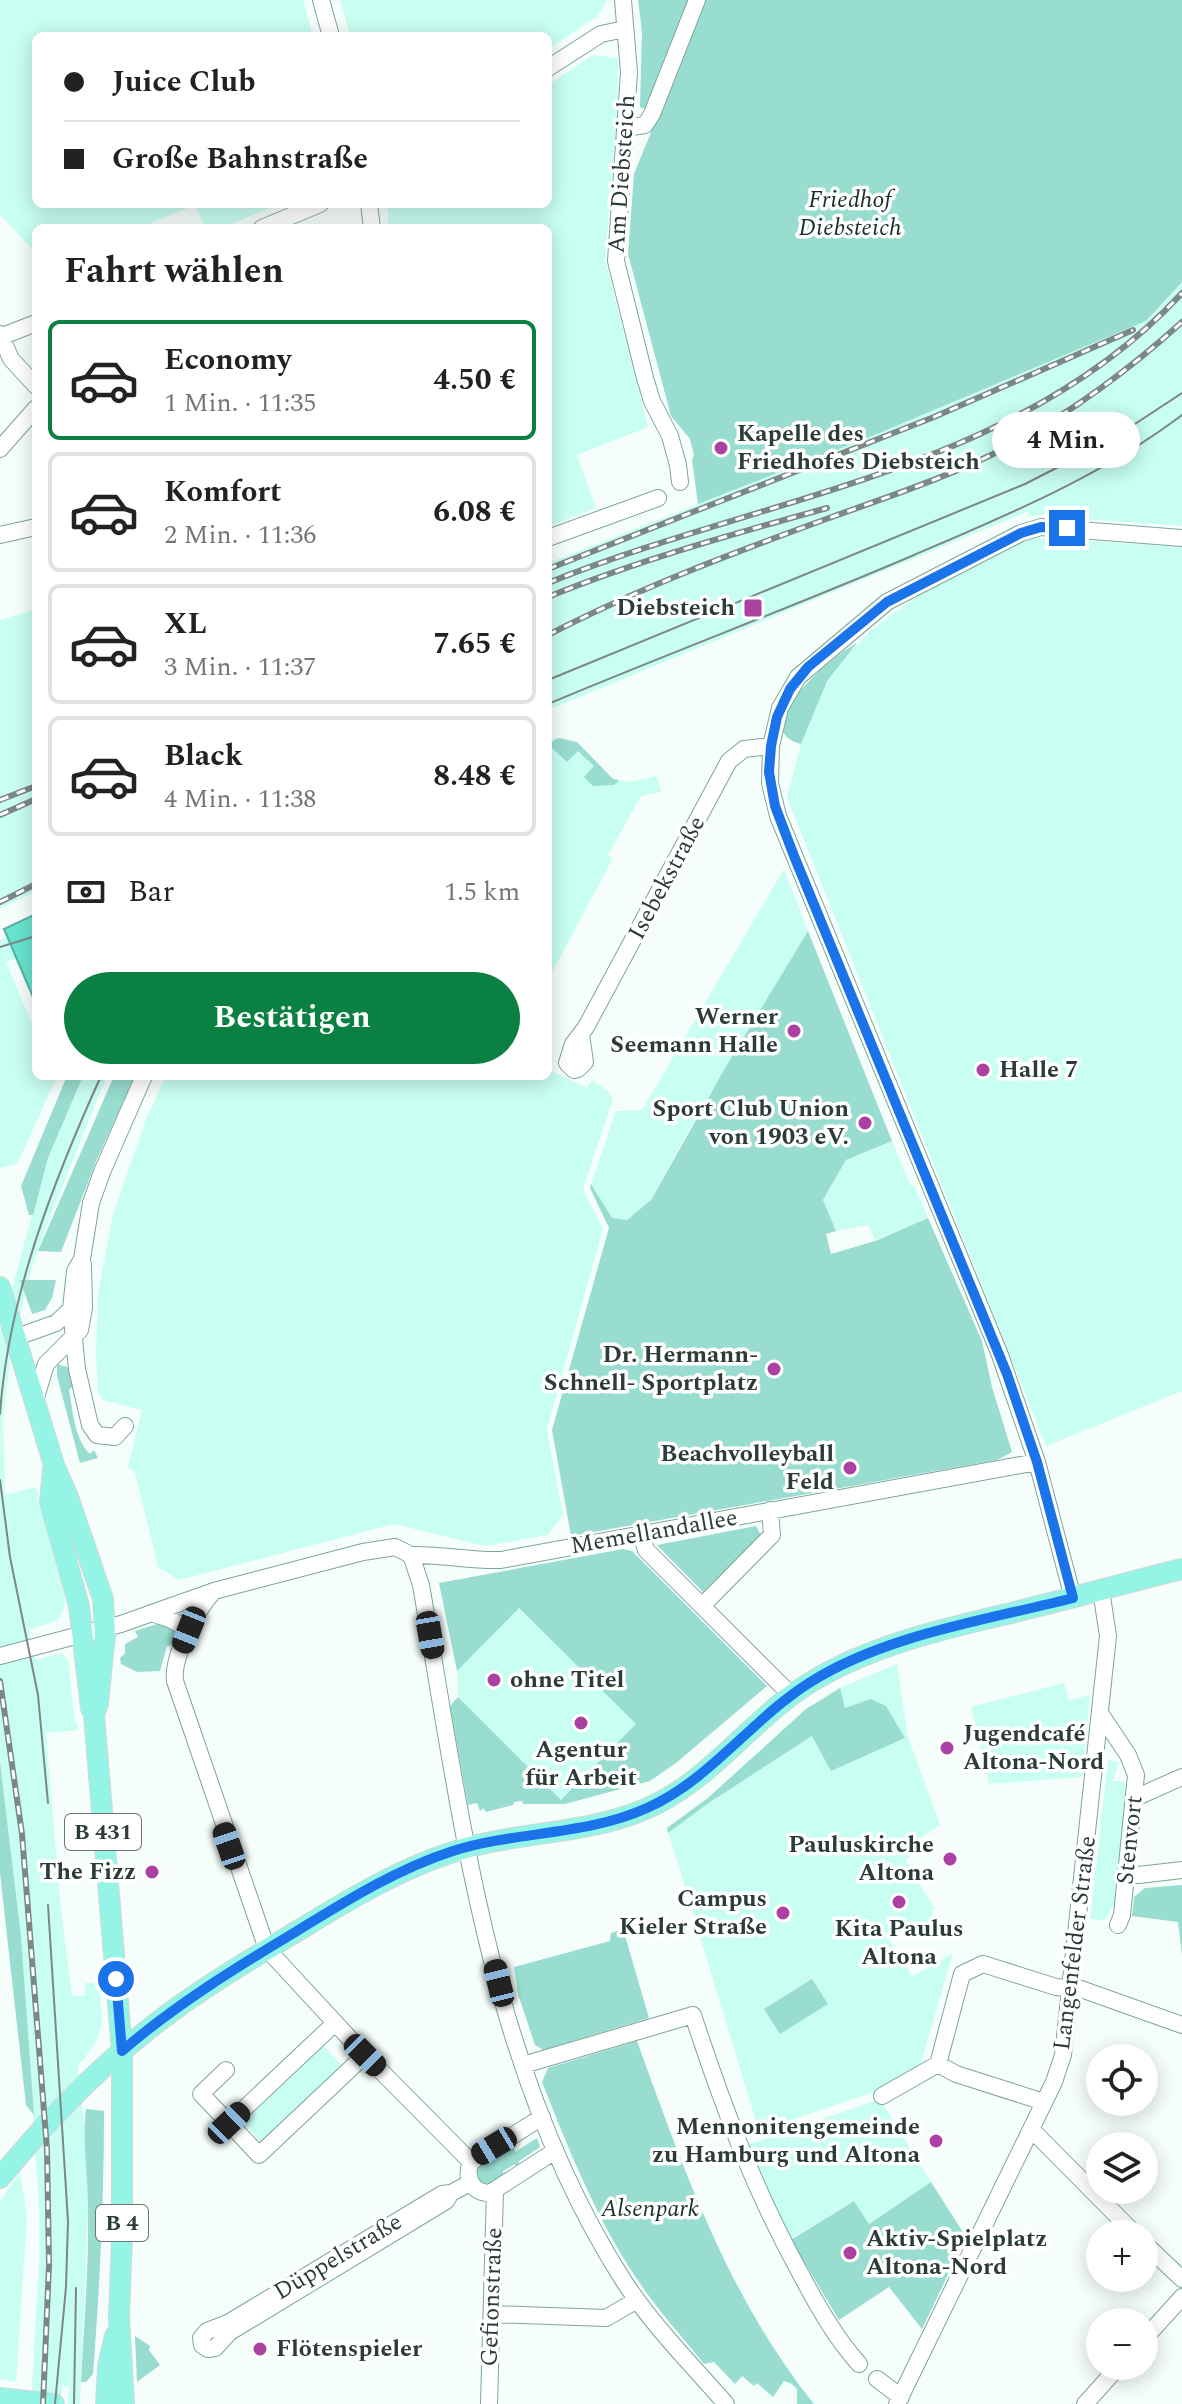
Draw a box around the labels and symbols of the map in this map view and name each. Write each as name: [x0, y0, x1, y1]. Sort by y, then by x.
street label: Am Diebsteich: [598, 93, 646, 255]
park label: Friedhof Diebsteich: [798, 182, 902, 246]
callout: 4 Min.: [993, 412, 1141, 468]
place label: Kapelle des Friedhofes Diebsteich: [737, 416, 980, 480]
marker: Kapelle des Friedhofes Diebsteich: [712, 439, 730, 457]
route end: [1049, 510, 1085, 546]
place label: Diebsteich: [616, 590, 735, 626]
marker: Diebsteich: [742, 597, 764, 619]
street label: Isebekstraße: [619, 810, 715, 946]
place label: Werner Seemann Halle: [610, 999, 779, 1063]
marker: Werner Seemann Halle: [785, 1022, 803, 1040]
place label: Halle 7: [999, 1052, 1078, 1088]
marker: Halle 7: [974, 1061, 992, 1079]
place label: Sport Club Union von 1903 eV.: [653, 1091, 849, 1155]
marker: Sport Club Union von 1903 eV.: [856, 1114, 874, 1132]
place label: Dr. Hermann- Schnell- Sportplatz: [544, 1337, 758, 1401]
marker: Dr. Hermann- Schnell- Sportplatz: [765, 1360, 783, 1378]
place label: Beachvolleyball Feld: [660, 1436, 834, 1500]
marker: Beachvolleyball Feld: [841, 1459, 859, 1477]
street label: Memellandallee: [568, 1500, 740, 1564]
car: [169, 1603, 209, 1657]
car: [414, 1609, 446, 1661]
place label: ohne Titel: [510, 1662, 625, 1698]
marker: ohne Titel: [485, 1671, 503, 1689]
marker: Agentur für Arbeit: [572, 1714, 590, 1732]
place label: Jugendcafé Altona-Nord: [963, 1716, 1104, 1780]
place label: Agentur für Arbeit: [525, 1732, 637, 1796]
marker: Jugendcafé Altona-Nord: [938, 1739, 956, 1757]
street label: Stenvort: [1107, 1794, 1153, 1886]
road number: B 431: [65, 1814, 141, 1850]
car: [210, 1819, 248, 1873]
place label: Pauluskirche Altona: [788, 1827, 935, 1891]
street label: Langenfelder Straße: [1044, 1834, 1106, 2052]
marker: Pauluskirche Altona: [941, 1850, 959, 1868]
place label: The Fizz: [39, 1854, 136, 1890]
marker: The Fizz: [143, 1863, 161, 1881]
place label: Campus Kieler Straße: [619, 1881, 767, 1945]
marker: Kita Paulus Altona: [890, 1893, 908, 1911]
marker: Campus Kieler Straße: [774, 1904, 792, 1922]
place label: Kita Paulus Altona: [834, 1911, 964, 1975]
car: [482, 1957, 516, 2009]
route start: [98, 1961, 134, 1997]
car: [340, 2030, 390, 2080]
car: [203, 2098, 255, 2148]
place label: Mennonitengemeinde zu Hamburg und Altona: [652, 2109, 921, 2173]
car: [467, 2123, 521, 2169]
marker: Mennonitengemeinde zu Hamburg und Altona: [927, 2132, 945, 2150]
park label: Alsenpark: [600, 2191, 699, 2227]
street label: Düppelstraße: [267, 2204, 409, 2310]
road number: B 4: [96, 2205, 148, 2241]
place label: Aktiv-Spielplatz Altona-Nord: [866, 2221, 1047, 2285]
street label: Gefionstraße: [472, 2227, 512, 2367]
marker: Aktiv-Spielplatz Altona-Nord: [841, 2244, 859, 2262]
place label: Flötenspieler: [276, 2331, 423, 2367]
marker: Flötenspieler: [251, 2340, 269, 2358]

